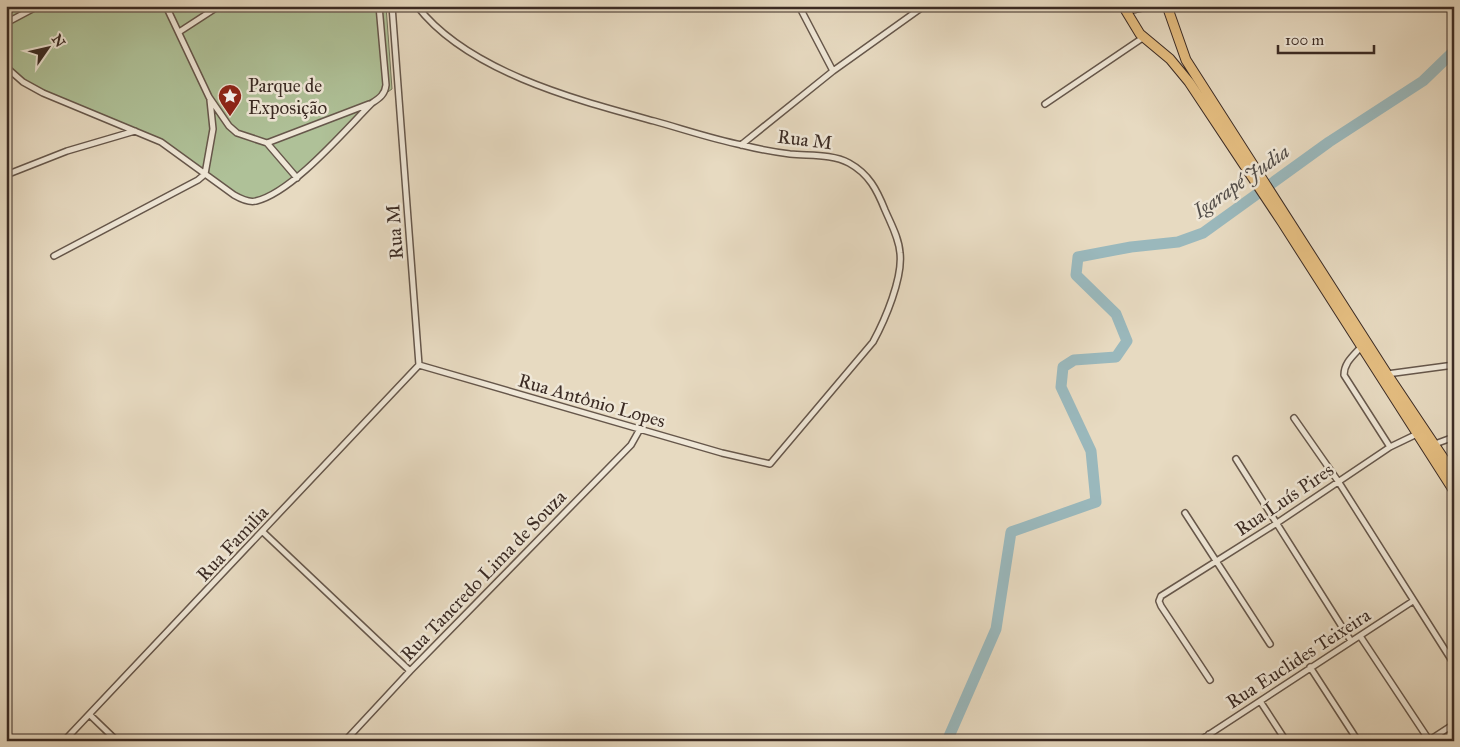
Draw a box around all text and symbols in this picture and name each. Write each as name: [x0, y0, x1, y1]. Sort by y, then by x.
north arrow: [22, 22, 72, 72]
scale bar: [1278, 22, 1374, 54]
text: N: [48, 31, 69, 51]
text: 100 m: [1285, 31, 1325, 49]
place label: Parque de Exposição: [248, 74, 327, 119]
place icon: Parque de Exposição: [217, 83, 243, 117]
street label: Rua M: [776, 125, 834, 154]
water label: Igarapé Judia: [1187, 139, 1294, 224]
street label: Rua M: [381, 204, 408, 260]
street label: Rua Antônio Lopes: [516, 368, 668, 433]
street label: Rua Luís Pires: [1231, 458, 1338, 541]
street label: Rua Tancredo Lima de Souza: [396, 485, 572, 665]
street label: Rua Familia: [192, 500, 274, 586]
street label: Rua Euclides Teixeira: [1222, 603, 1375, 714]

